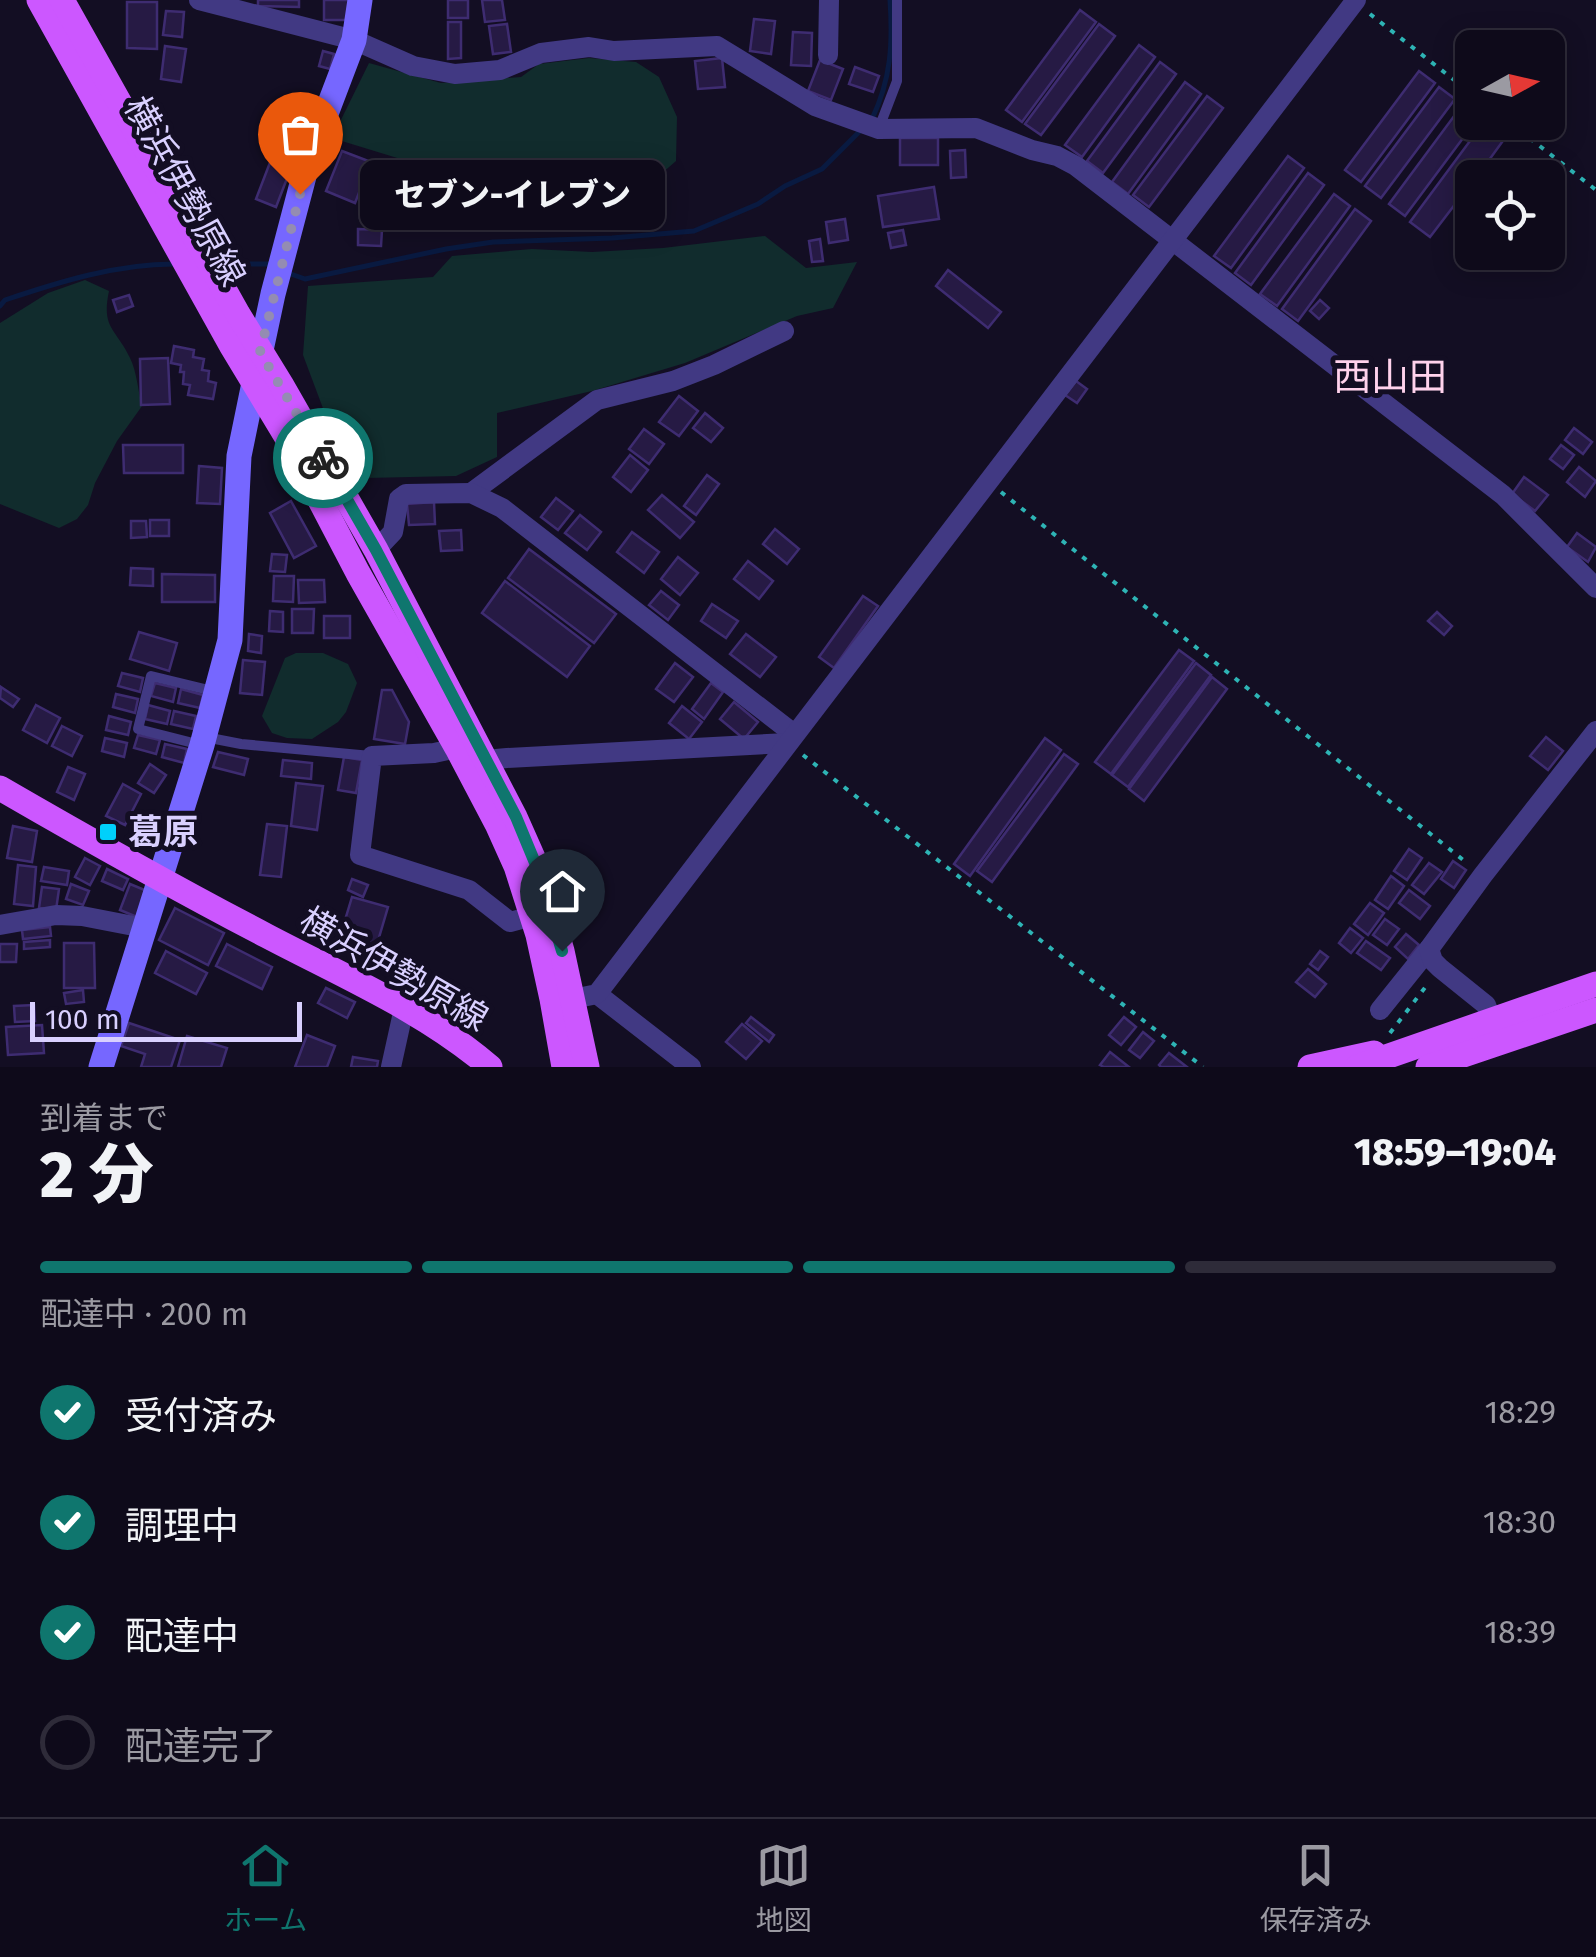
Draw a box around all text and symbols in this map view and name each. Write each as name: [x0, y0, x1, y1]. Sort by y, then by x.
north arrow: [1455, 30, 1565, 140]
map controls: [1455, 30, 1565, 270]
street label: 横浜伊勢原線: [116, 89, 254, 293]
pin: [258, 92, 343, 195]
icon: bag: [273, 107, 328, 162]
callout: セブン-イレブン: [360, 159, 665, 229]
button: locate: [1455, 160, 1565, 270]
text: セブン-イレブン: [394, 176, 631, 214]
district label: 西山田: [1333, 354, 1447, 400]
courier: [273, 408, 373, 508]
icon: bike: [296, 431, 351, 486]
place label: 葛原: [128, 811, 198, 853]
marker: 葛原: [97, 821, 119, 843]
pin: [520, 849, 605, 952]
icon: home: [535, 864, 590, 919]
street label: 横浜伊勢原線: [293, 898, 495, 1040]
scale bar: [30, 997, 302, 1042]
text: 100 m: [45, 1003, 120, 1036]
text: 到着まで: [40, 1099, 168, 1137]
text: 18:59–19:04: [1354, 1129, 1556, 1175]
text: 2 分: [40, 1136, 154, 1214]
text: 配達中 · 200 m: [40, 1295, 248, 1333]
icon: check: [40, 1385, 95, 1440]
text: 受付済み: [125, 1393, 277, 1439]
text: 18:29: [1485, 1393, 1556, 1431]
icon: check: [40, 1495, 95, 1550]
text: 調理中: [125, 1503, 239, 1549]
text: 18:30: [1483, 1503, 1556, 1541]
icon: check: [40, 1605, 95, 1660]
text: 配達中: [125, 1613, 239, 1659]
text: 18:39: [1484, 1613, 1556, 1651]
text: 配達完了: [125, 1723, 277, 1769]
tab: ホーム: [224, 1838, 307, 1938]
tab: 地図: [756, 1838, 812, 1938]
tab: 保存済み: [1260, 1838, 1372, 1938]

